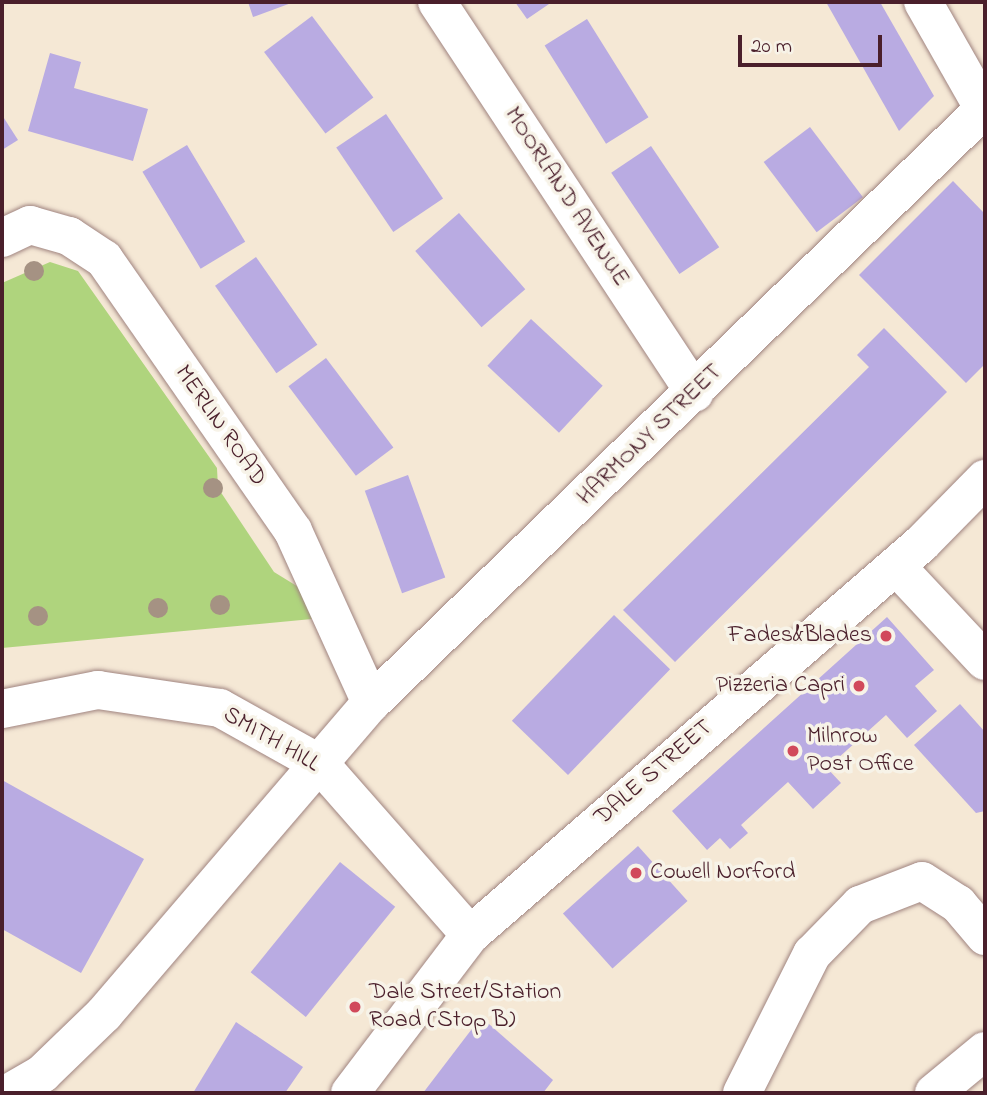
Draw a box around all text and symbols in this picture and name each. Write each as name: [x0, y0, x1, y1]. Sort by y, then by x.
scale bar: [742, 21, 886, 65]
text: 20 m: [751, 32, 792, 62]
street label: MOORLAND AVENUE: [497, 102, 635, 292]
street label: HARMONY STREET: [571, 358, 729, 512]
street label: MERLIN ROAD: [168, 360, 272, 492]
place label: Fades&Blades: [728, 622, 872, 650]
marker: Fades&Blades: [878, 628, 894, 644]
place label: Pizzeria Capri: [716, 672, 845, 700]
marker: Pizzeria Capri: [851, 678, 867, 694]
street label: SMITH HILL: [218, 701, 324, 779]
street label: DALE STREET: [589, 714, 719, 832]
place label: Milnrow Post Office: [807, 723, 914, 779]
marker: Milnrow Post Office: [785, 743, 801, 759]
place label: Cowell Norford: [650, 859, 795, 887]
marker: Cowell Norford: [628, 865, 644, 881]
place label: Dale Street/Station Road (Stop B): [369, 979, 561, 1035]
marker: Dale Street/Station Road (Stop B): [347, 999, 363, 1015]

